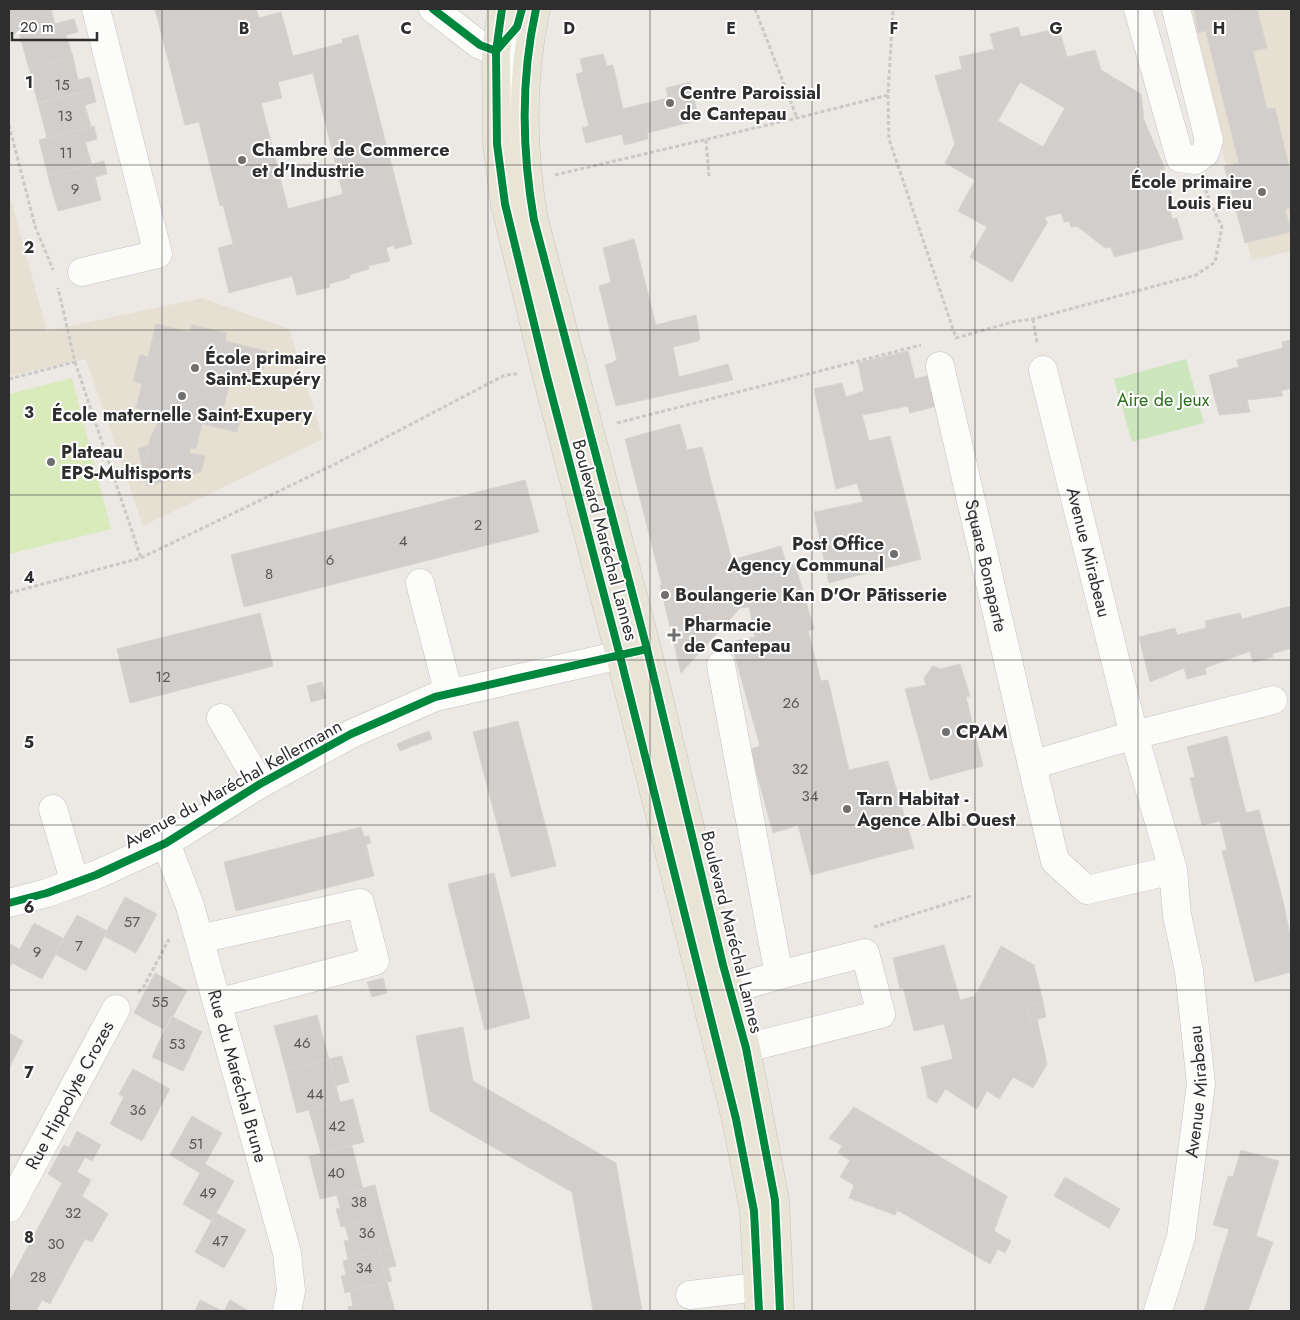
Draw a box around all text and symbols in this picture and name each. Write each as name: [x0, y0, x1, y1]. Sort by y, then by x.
scale bar: [12, 10, 98, 42]
text: 20 m: [20, 16, 54, 38]
text: B: [239, 17, 249, 40]
text: C: [400, 17, 412, 40]
text: D: [563, 17, 575, 40]
text: E: [726, 17, 736, 40]
text: F: [890, 17, 898, 40]
text: G: [1049, 17, 1063, 40]
text: H: [1213, 17, 1225, 40]
text: 1: [25, 71, 33, 94]
house number: 15: [54, 74, 70, 96]
place label: Centre Paroissial de Cantepau: [680, 80, 821, 127]
marker: Centre Paroissial de Cantepau: [664, 97, 676, 109]
house number: 13: [58, 105, 72, 127]
place label: Chambre de Commerce et d'Industrie: [252, 137, 450, 184]
house number: 11: [59, 142, 73, 164]
marker: Chambre de Commerce et d'Industrie: [236, 154, 248, 166]
place label: École primaire Louis Fieu: [1131, 169, 1252, 216]
house number: 9: [71, 178, 79, 200]
marker: École primaire Louis Fieu: [1256, 186, 1268, 198]
text: 2: [24, 236, 34, 259]
place label: École primaire Saint-Exupéry: [205, 345, 326, 392]
marker: École primaire Saint-Exupéry: [189, 362, 201, 374]
park label: Aire de Jeux: [1117, 387, 1210, 413]
marker: École maternelle Saint-Exupery: [176, 390, 188, 402]
text: 3: [24, 401, 34, 424]
place label: École maternelle Saint-Exupery: [52, 402, 313, 428]
street label: Boulevard Maréchal Lannes: [566, 436, 644, 644]
place label: Plateau EPS-Multisports: [61, 439, 192, 486]
marker: Plateau EPS-Multisports: [45, 456, 57, 468]
street label: Avenue Mirabeau: [1060, 485, 1117, 620]
street label: Square Bonaparte: [958, 497, 1014, 635]
house number: 2: [474, 514, 482, 536]
house number: 4: [399, 530, 408, 552]
place label: Post Office Agency Communal: [726, 531, 884, 578]
marker: Post Office Agency Communal: [888, 548, 900, 560]
house number: 6: [326, 549, 334, 571]
house number: 8: [265, 563, 273, 585]
text: 4: [23, 566, 35, 589]
place label: Boulangerie Kan D'Or Pātisserie: [675, 582, 947, 608]
marker: Boulangerie Kan D'Or Pātisserie: [659, 589, 671, 601]
place label: Pharmacie de Cantepau: [684, 612, 791, 659]
marker: Pharmacie de Cantepau: [668, 629, 680, 641]
house number: 12: [155, 666, 171, 688]
house number: 26: [782, 692, 800, 714]
street label: Avenue du Maréchal Kellermann: [119, 713, 347, 855]
place label: CPAM: [956, 719, 1008, 745]
marker: CPAM: [940, 726, 952, 738]
text: 5: [24, 731, 34, 754]
house number: 32: [792, 758, 808, 780]
house number: 34: [802, 785, 819, 807]
place label: Tarn Habitat - Agence Albi Ouest: [856, 786, 1016, 833]
marker: Tarn Habitat - Agence Albi Ouest: [841, 803, 853, 815]
street label: Boulevard Maréchal Lannes: [694, 828, 770, 1036]
text: 6: [24, 896, 34, 919]
house number: 57: [124, 911, 140, 933]
house number: 7: [75, 935, 83, 957]
house number: 9: [33, 941, 41, 963]
street label: Rue du Maréchal Brune: [201, 987, 274, 1166]
house number: 55: [152, 991, 168, 1013]
street label: Rue Hippolyte Crozes: [19, 1016, 120, 1174]
street label: Avenue Mirabeau: [1178, 1024, 1214, 1160]
house number: 46: [293, 1032, 311, 1054]
house number: 53: [169, 1033, 185, 1055]
text: 7: [24, 1061, 34, 1084]
house number: 44: [306, 1083, 324, 1105]
house number: 36: [130, 1099, 146, 1121]
house number: 42: [328, 1115, 346, 1137]
house number: 51: [188, 1133, 204, 1155]
house number: 40: [327, 1162, 345, 1184]
house number: 49: [199, 1182, 217, 1204]
house number: 38: [351, 1191, 367, 1213]
house number: 32: [65, 1202, 81, 1224]
house number: 36: [359, 1222, 375, 1244]
text: 8: [24, 1226, 34, 1249]
house number: 47: [212, 1230, 228, 1252]
house number: 30: [47, 1233, 65, 1255]
house number: 34: [356, 1257, 373, 1279]
house number: 28: [30, 1266, 46, 1288]

